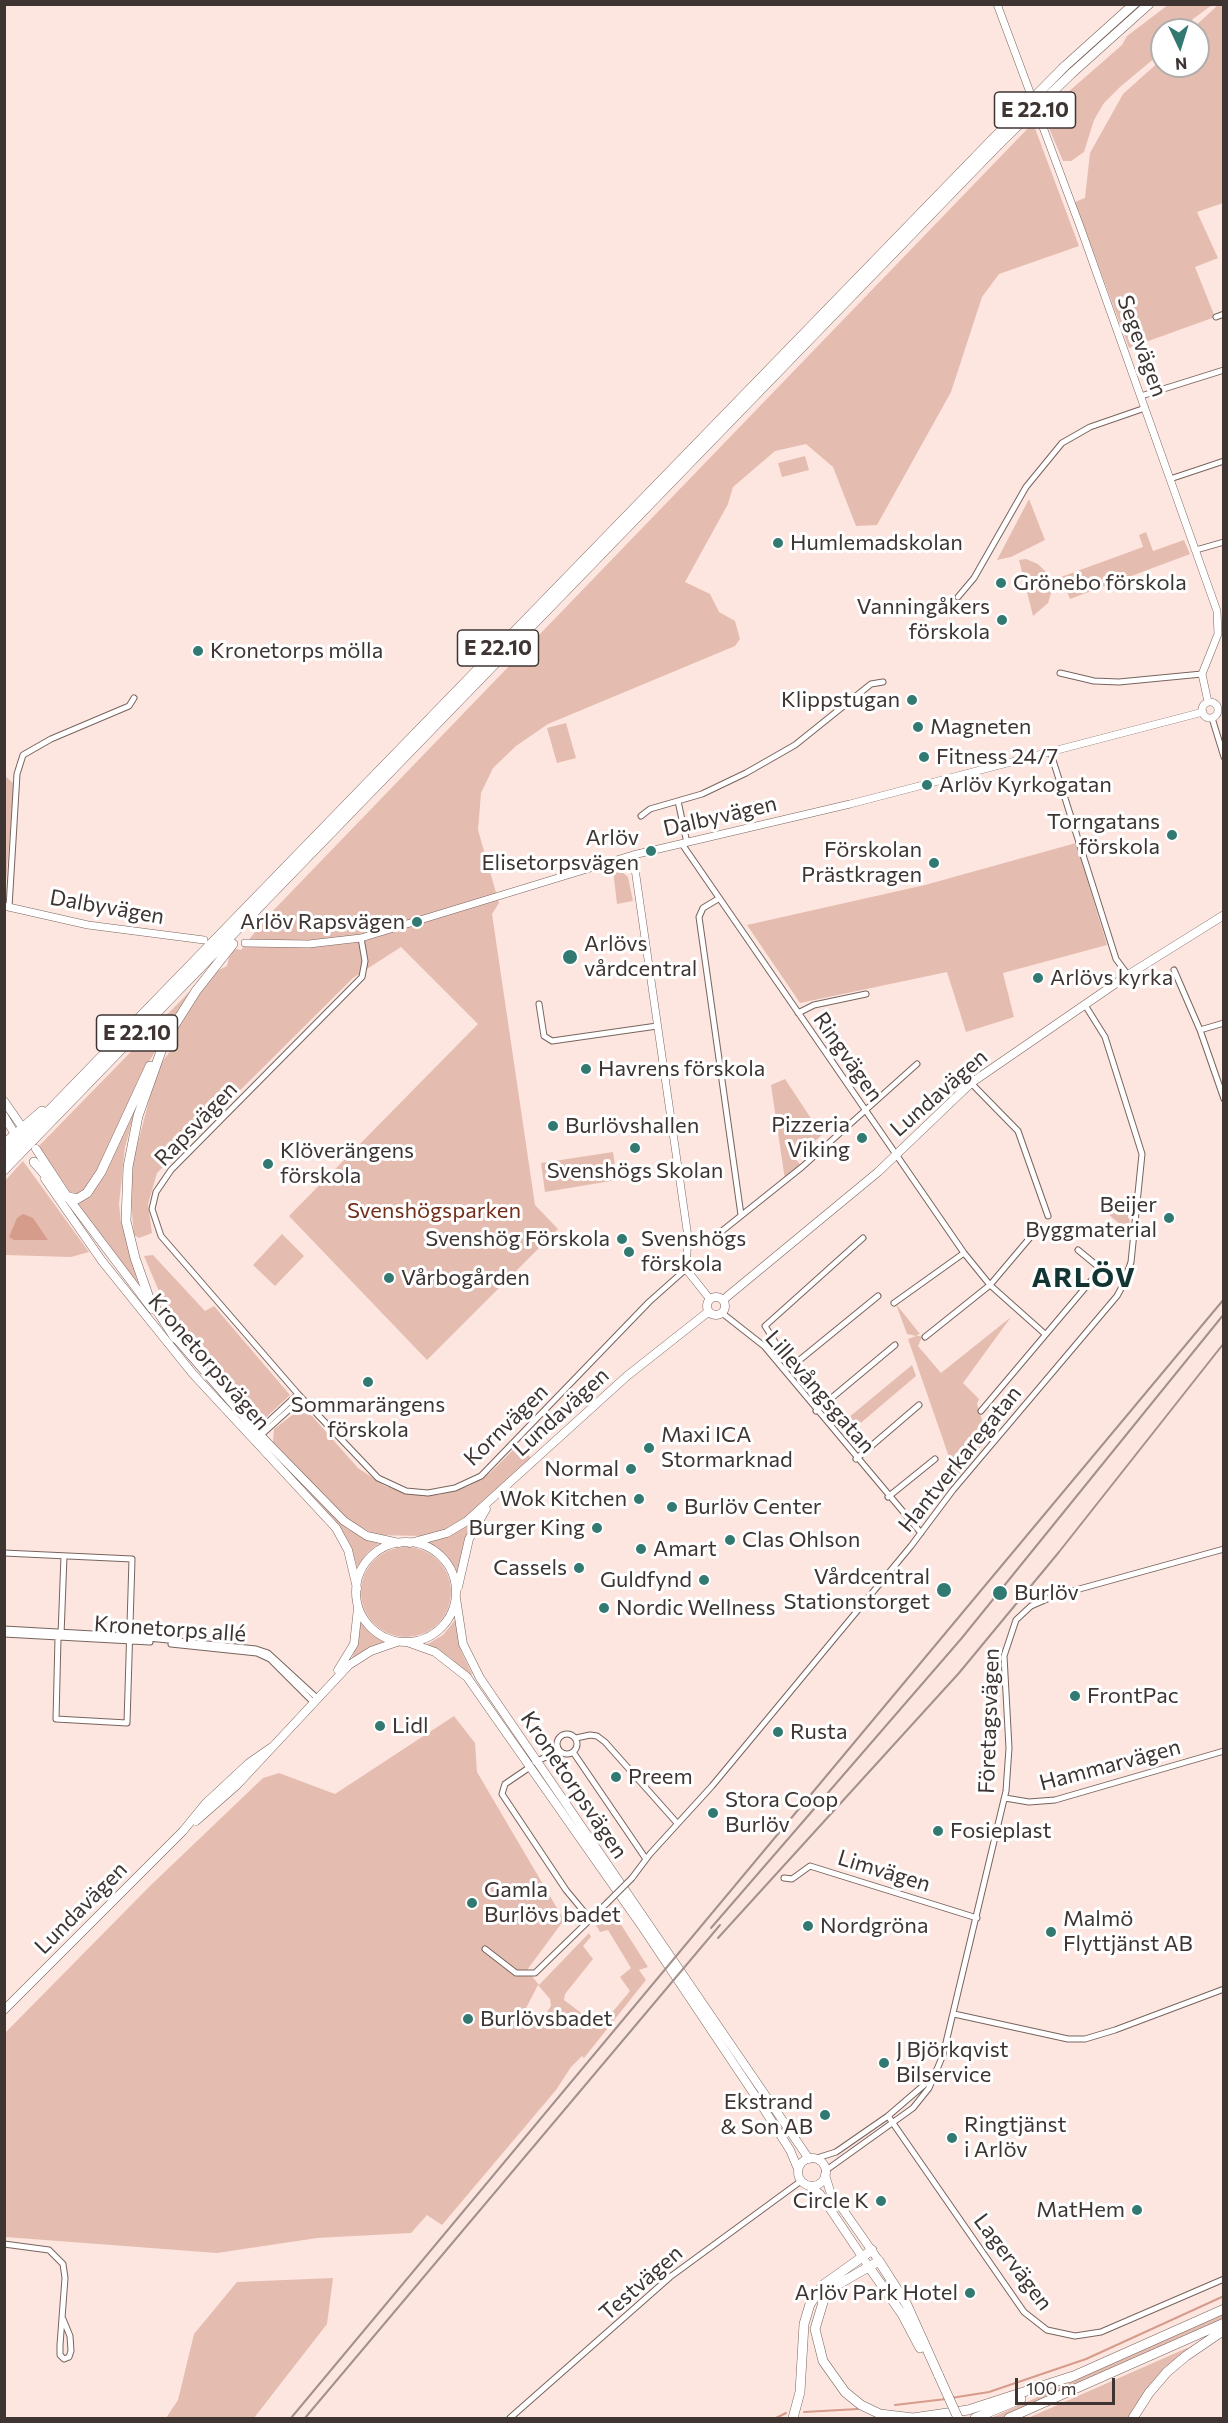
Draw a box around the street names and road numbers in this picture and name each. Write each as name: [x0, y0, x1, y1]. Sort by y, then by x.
road number: E 22.10: [994, 92, 1076, 128]
street label: Segevägen: [1111, 292, 1173, 400]
road number: E 22.10: [458, 630, 538, 666]
street label: Dalbyvägen: [661, 790, 779, 842]
street label: Dalbyvägen: [48, 884, 166, 930]
street label: Ringvägen: [808, 1007, 888, 1107]
road number: E 22.10: [96, 1015, 178, 1051]
street label: Lundavägen: [885, 1044, 993, 1142]
street label: Rapsvägen: [149, 1076, 243, 1172]
street label: Kronetorpsvägen: [143, 1288, 275, 1436]
street label: Lillevångsgatan: [759, 1325, 881, 1459]
street label: Lundavägen: [508, 1362, 614, 1462]
street label: Kornvägen: [458, 1378, 554, 1472]
street label: Hantverkaregatan: [893, 1380, 1027, 1538]
street label: Kronetorps allé: [93, 1611, 247, 1647]
street label: Företagsvägen: [973, 1648, 1005, 1794]
street label: Kronetorpsvägen: [515, 1706, 633, 1864]
street label: Hammarvägen: [1037, 1733, 1183, 1797]
street label: Limvägen: [834, 1844, 934, 1898]
street label: Lundavägen: [29, 1856, 133, 1960]
street label: Lagervägen: [968, 2208, 1058, 2316]
street label: Testvägen: [594, 2240, 688, 2326]

